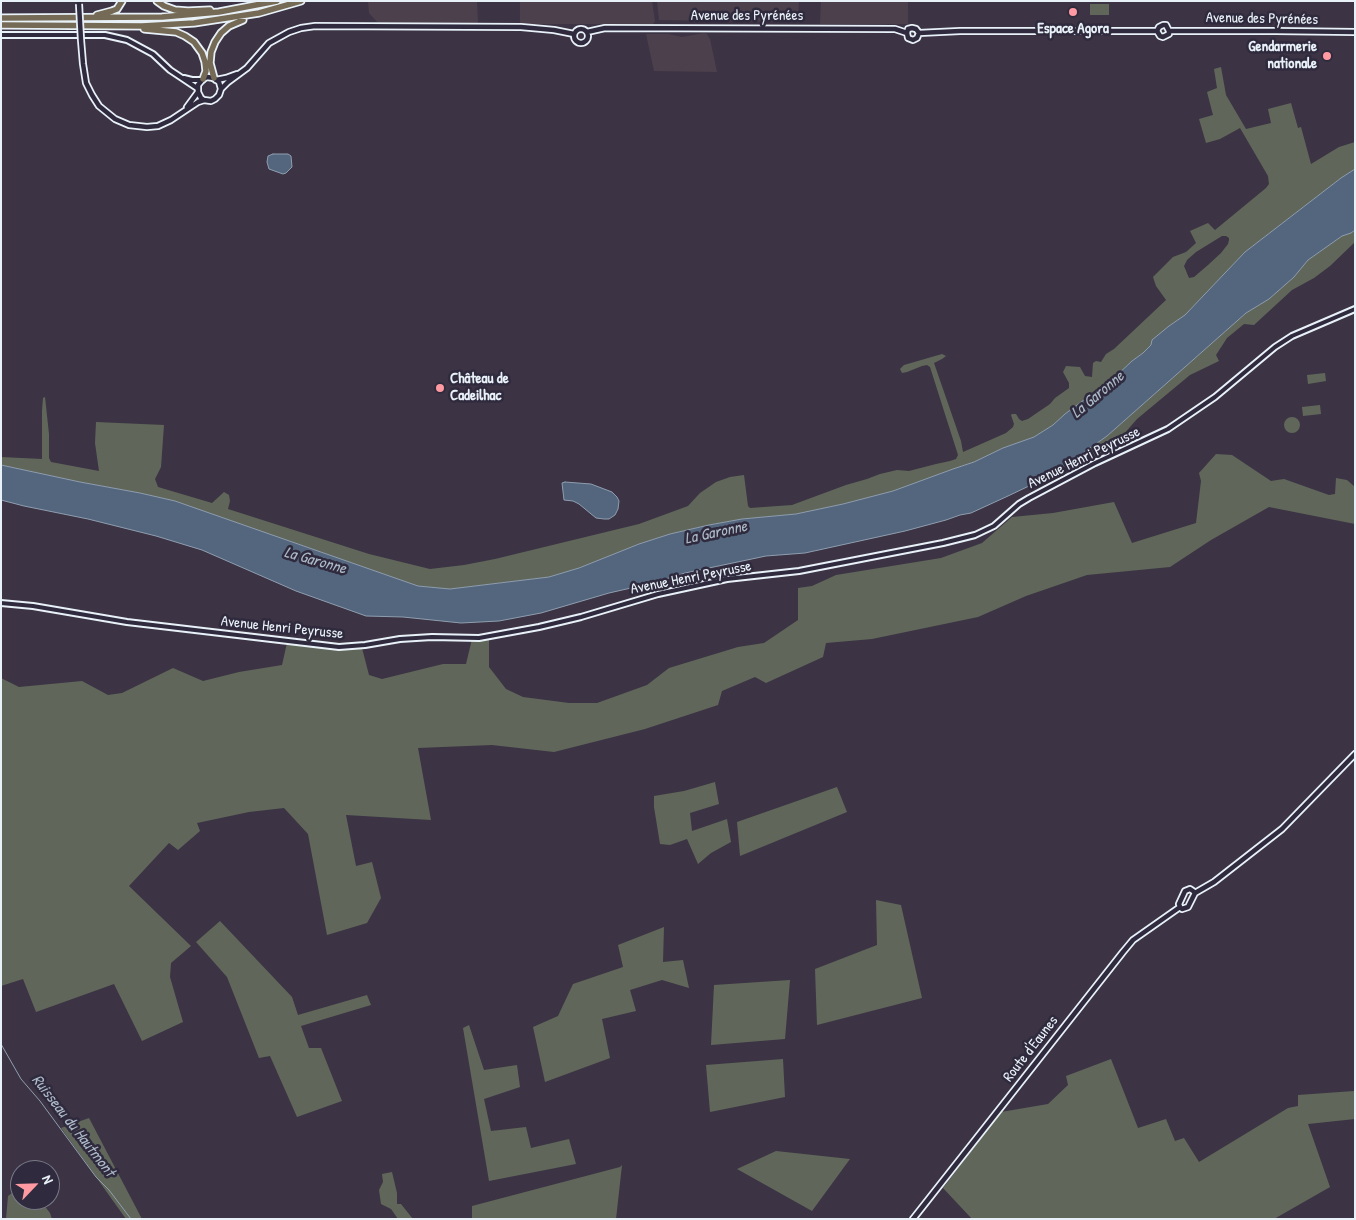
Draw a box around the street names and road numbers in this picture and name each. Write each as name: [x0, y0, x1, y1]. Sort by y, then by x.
street label: Avenue des Pyrénées: [691, 7, 803, 25]
street label: Avenue des Pyrénées: [1206, 9, 1318, 29]
street label: Avenue Henri Peyrusse: [1025, 423, 1143, 493]
street label: Avenue Henri Peyrusse: [629, 557, 753, 599]
street label: Avenue Henri Peyrusse: [220, 613, 344, 643]
street label: Route d'Eaunes: [1000, 1012, 1062, 1086]

